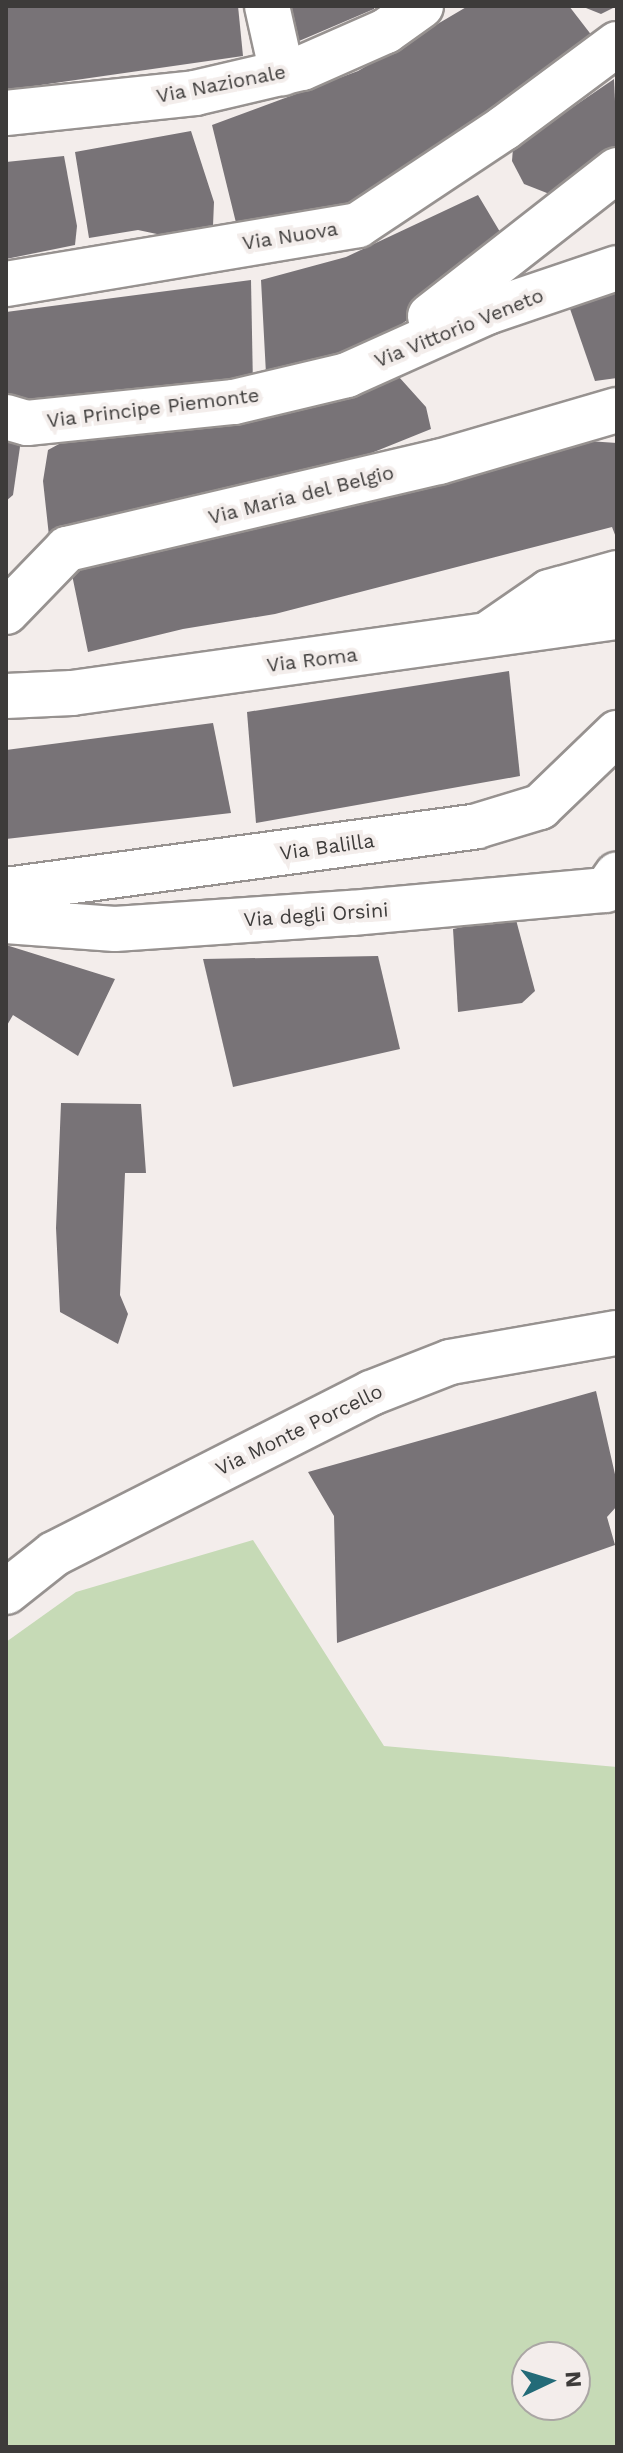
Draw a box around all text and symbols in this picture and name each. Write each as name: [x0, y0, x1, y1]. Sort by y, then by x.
street label: Via Nazionale: [154, 60, 288, 108]
street label: Via Nuova: [240, 217, 340, 255]
street label: Via Vittorio Veneto: [370, 283, 548, 373]
street label: Via Principe Piemonte: [45, 383, 261, 433]
street label: Via Maria del Belgio: [205, 460, 397, 530]
street label: Via Roma: [265, 642, 359, 678]
street label: Via Balilla: [278, 828, 376, 866]
street label: Via degli Orsini: [243, 898, 389, 932]
street label: Via Monte Porcello: [211, 1379, 387, 1481]
north arrow: [511, 2341, 591, 2421]
text: N: [560, 2370, 586, 2388]

